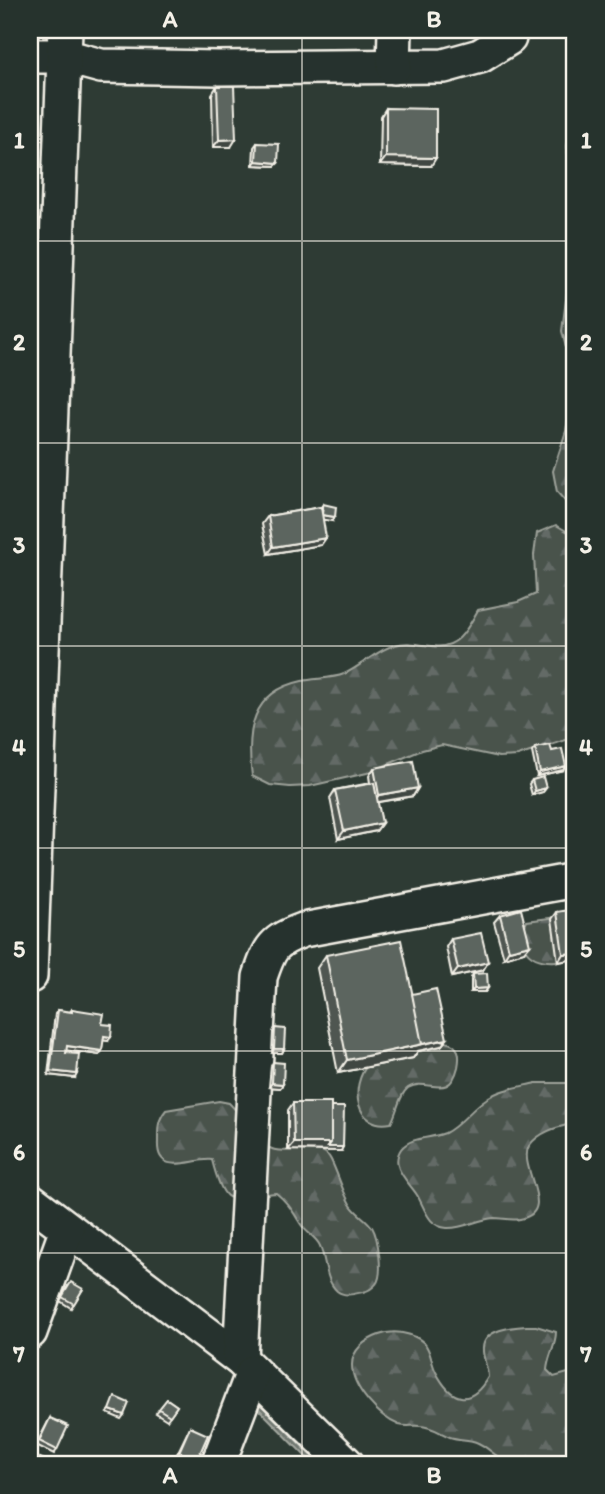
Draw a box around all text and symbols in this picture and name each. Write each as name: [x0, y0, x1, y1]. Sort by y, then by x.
text: A: [162, 5, 178, 33]
text: B: [427, 5, 442, 33]
text: 1: [14, 126, 25, 154]
text: 1: [581, 126, 592, 154]
text: 2: [13, 328, 26, 356]
text: 2: [580, 328, 593, 356]
text: 3: [13, 531, 26, 559]
text: 3: [580, 531, 593, 559]
text: 4: [12, 733, 26, 761]
text: 4: [579, 733, 593, 761]
text: 5: [13, 935, 25, 963]
text: 5: [580, 935, 592, 963]
text: 6: [13, 1138, 25, 1166]
text: 6: [580, 1138, 592, 1166]
text: 7: [12, 1340, 25, 1368]
text: 7: [579, 1340, 592, 1368]
text: A: [162, 1461, 178, 1489]
text: B: [427, 1461, 442, 1489]

